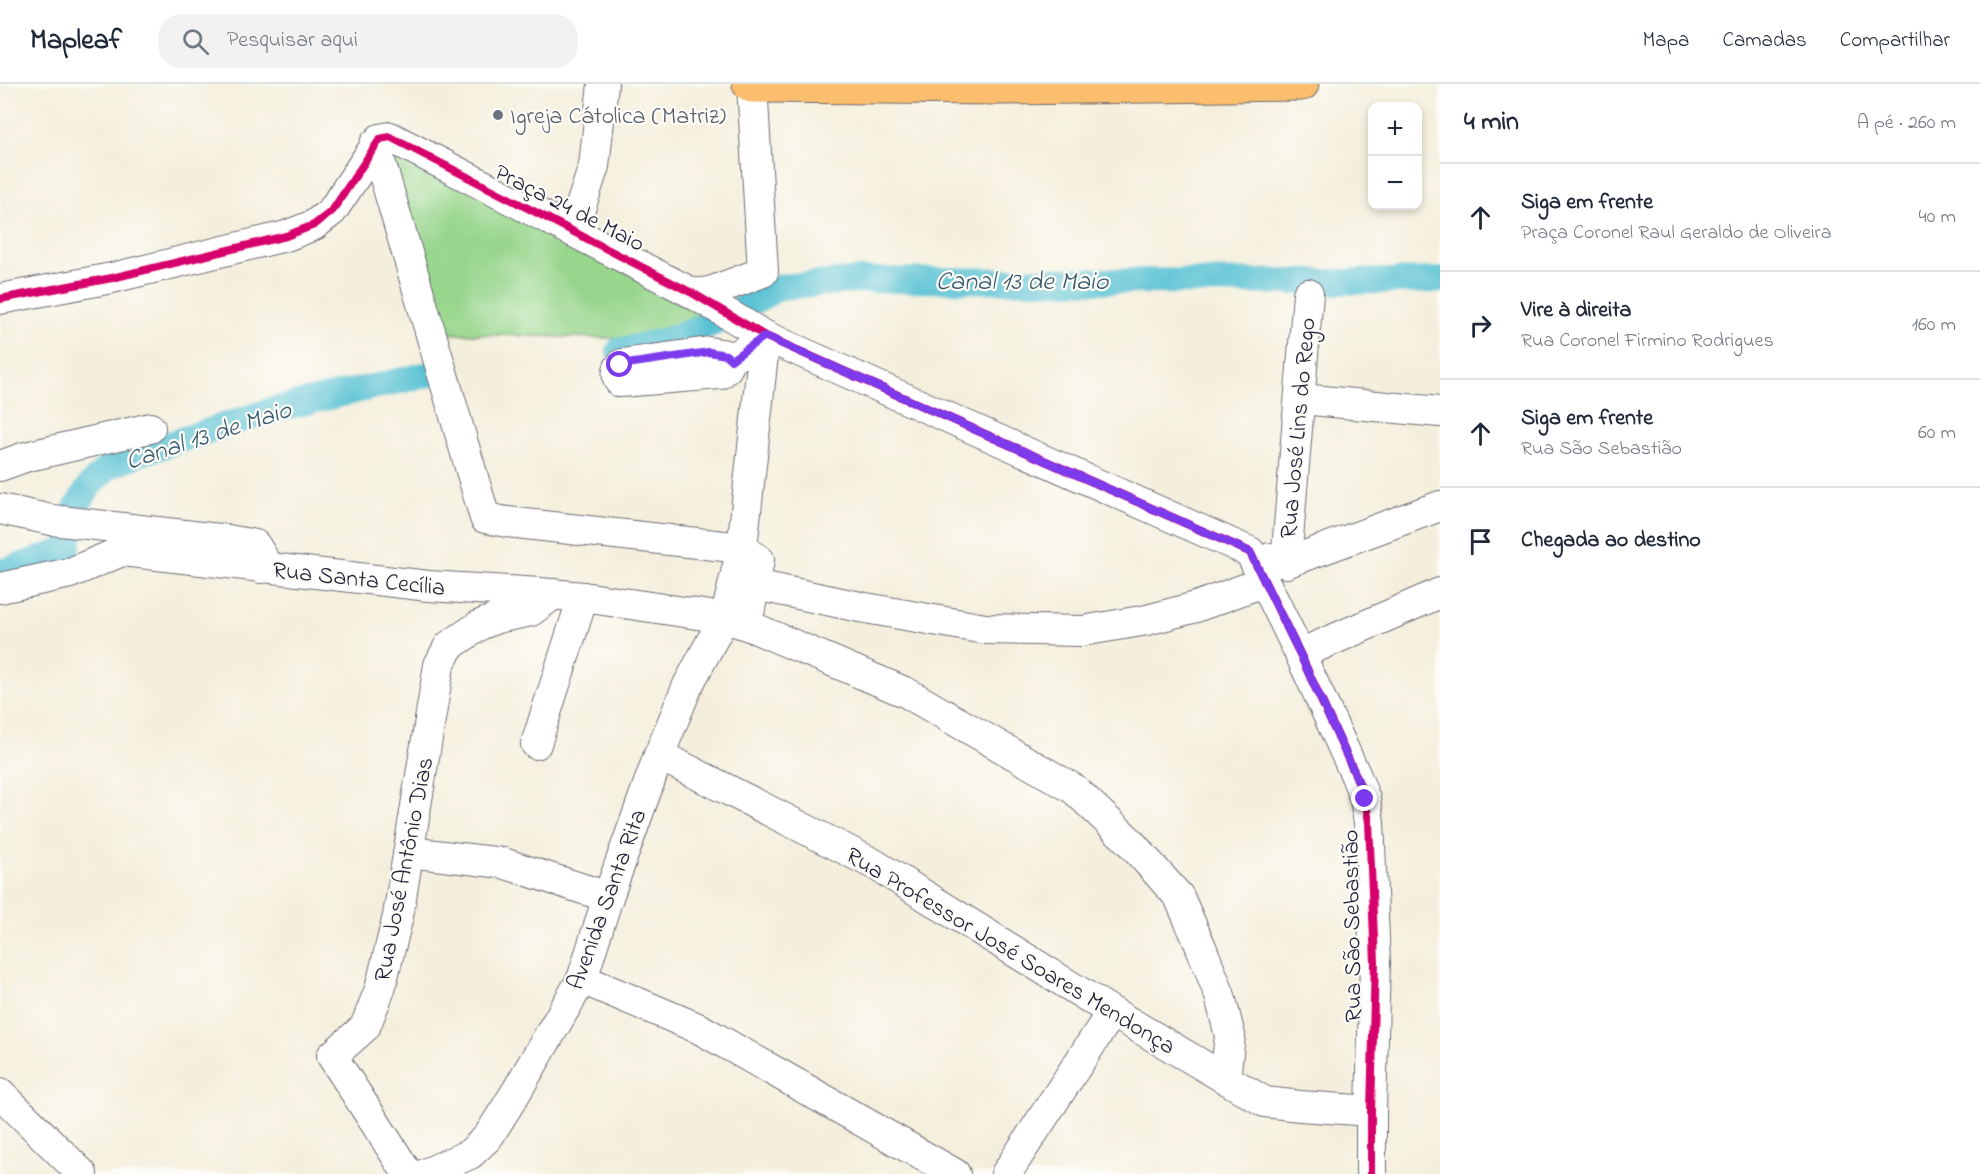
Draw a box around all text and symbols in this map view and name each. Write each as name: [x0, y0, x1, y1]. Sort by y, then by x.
search box: [158, 14, 578, 68]
text: Mapleaf: [30, 21, 122, 62]
icon: search: [179, 25, 212, 58]
text: Pesquisar aqui: [227, 25, 358, 57]
text: Mapa: [1643, 26, 1689, 56]
text: Camadas: [1722, 26, 1807, 56]
text: Compartilhar: [1840, 26, 1950, 56]
place label: Igreja Cátolica (Matriz): [510, 100, 726, 135]
map controls: [1368, 102, 1422, 210]
button: +: [1368, 102, 1422, 156]
text: 4 min: [1464, 104, 1519, 142]
marker: Igreja Cátolica (Matriz): [491, 108, 505, 122]
text: A pé · 260 m: [1857, 109, 1956, 138]
street label: Praça 24 de Maio: [487, 156, 650, 262]
button: −: [1368, 156, 1422, 210]
text: Siga em frente: [1521, 187, 1653, 219]
icon: ahead: [1464, 201, 1497, 234]
text: 40 m: [1919, 203, 1956, 232]
text: Praça Coronel Raul Geraldo de Oliveira: [1521, 219, 1832, 248]
water label: Canal 13 de Maio: [936, 264, 1110, 302]
text: Vire à direita: [1521, 295, 1631, 327]
icon: right: [1464, 309, 1497, 342]
text: 160 m: [1912, 311, 1956, 340]
street label: Rua José Lins do Rego: [1272, 316, 1327, 540]
text: Rua Coronel Firmino Rodrigues: [1521, 327, 1774, 356]
route start: [606, 351, 632, 377]
water label: Canal 13 de Maio: [121, 392, 298, 482]
text: Siga em frente: [1521, 403, 1653, 435]
icon: ahead: [1464, 417, 1497, 450]
text: 60 m: [1918, 419, 1956, 448]
text: Rua São Sebastião: [1521, 435, 1682, 464]
icon: arrive: [1464, 525, 1497, 558]
text: Chegada ao destino: [1521, 525, 1701, 557]
street label: Rua Santa Cecília: [271, 554, 447, 607]
street label: Rua José Antônio Dias: [367, 754, 444, 985]
route end: [1351, 785, 1377, 811]
street label: Avenida Santa Rita: [559, 805, 657, 995]
street label: Rua São Sebastião: [1334, 829, 1373, 1023]
street label: Rua Professor José Soares Mendonça: [838, 839, 1181, 1065]

